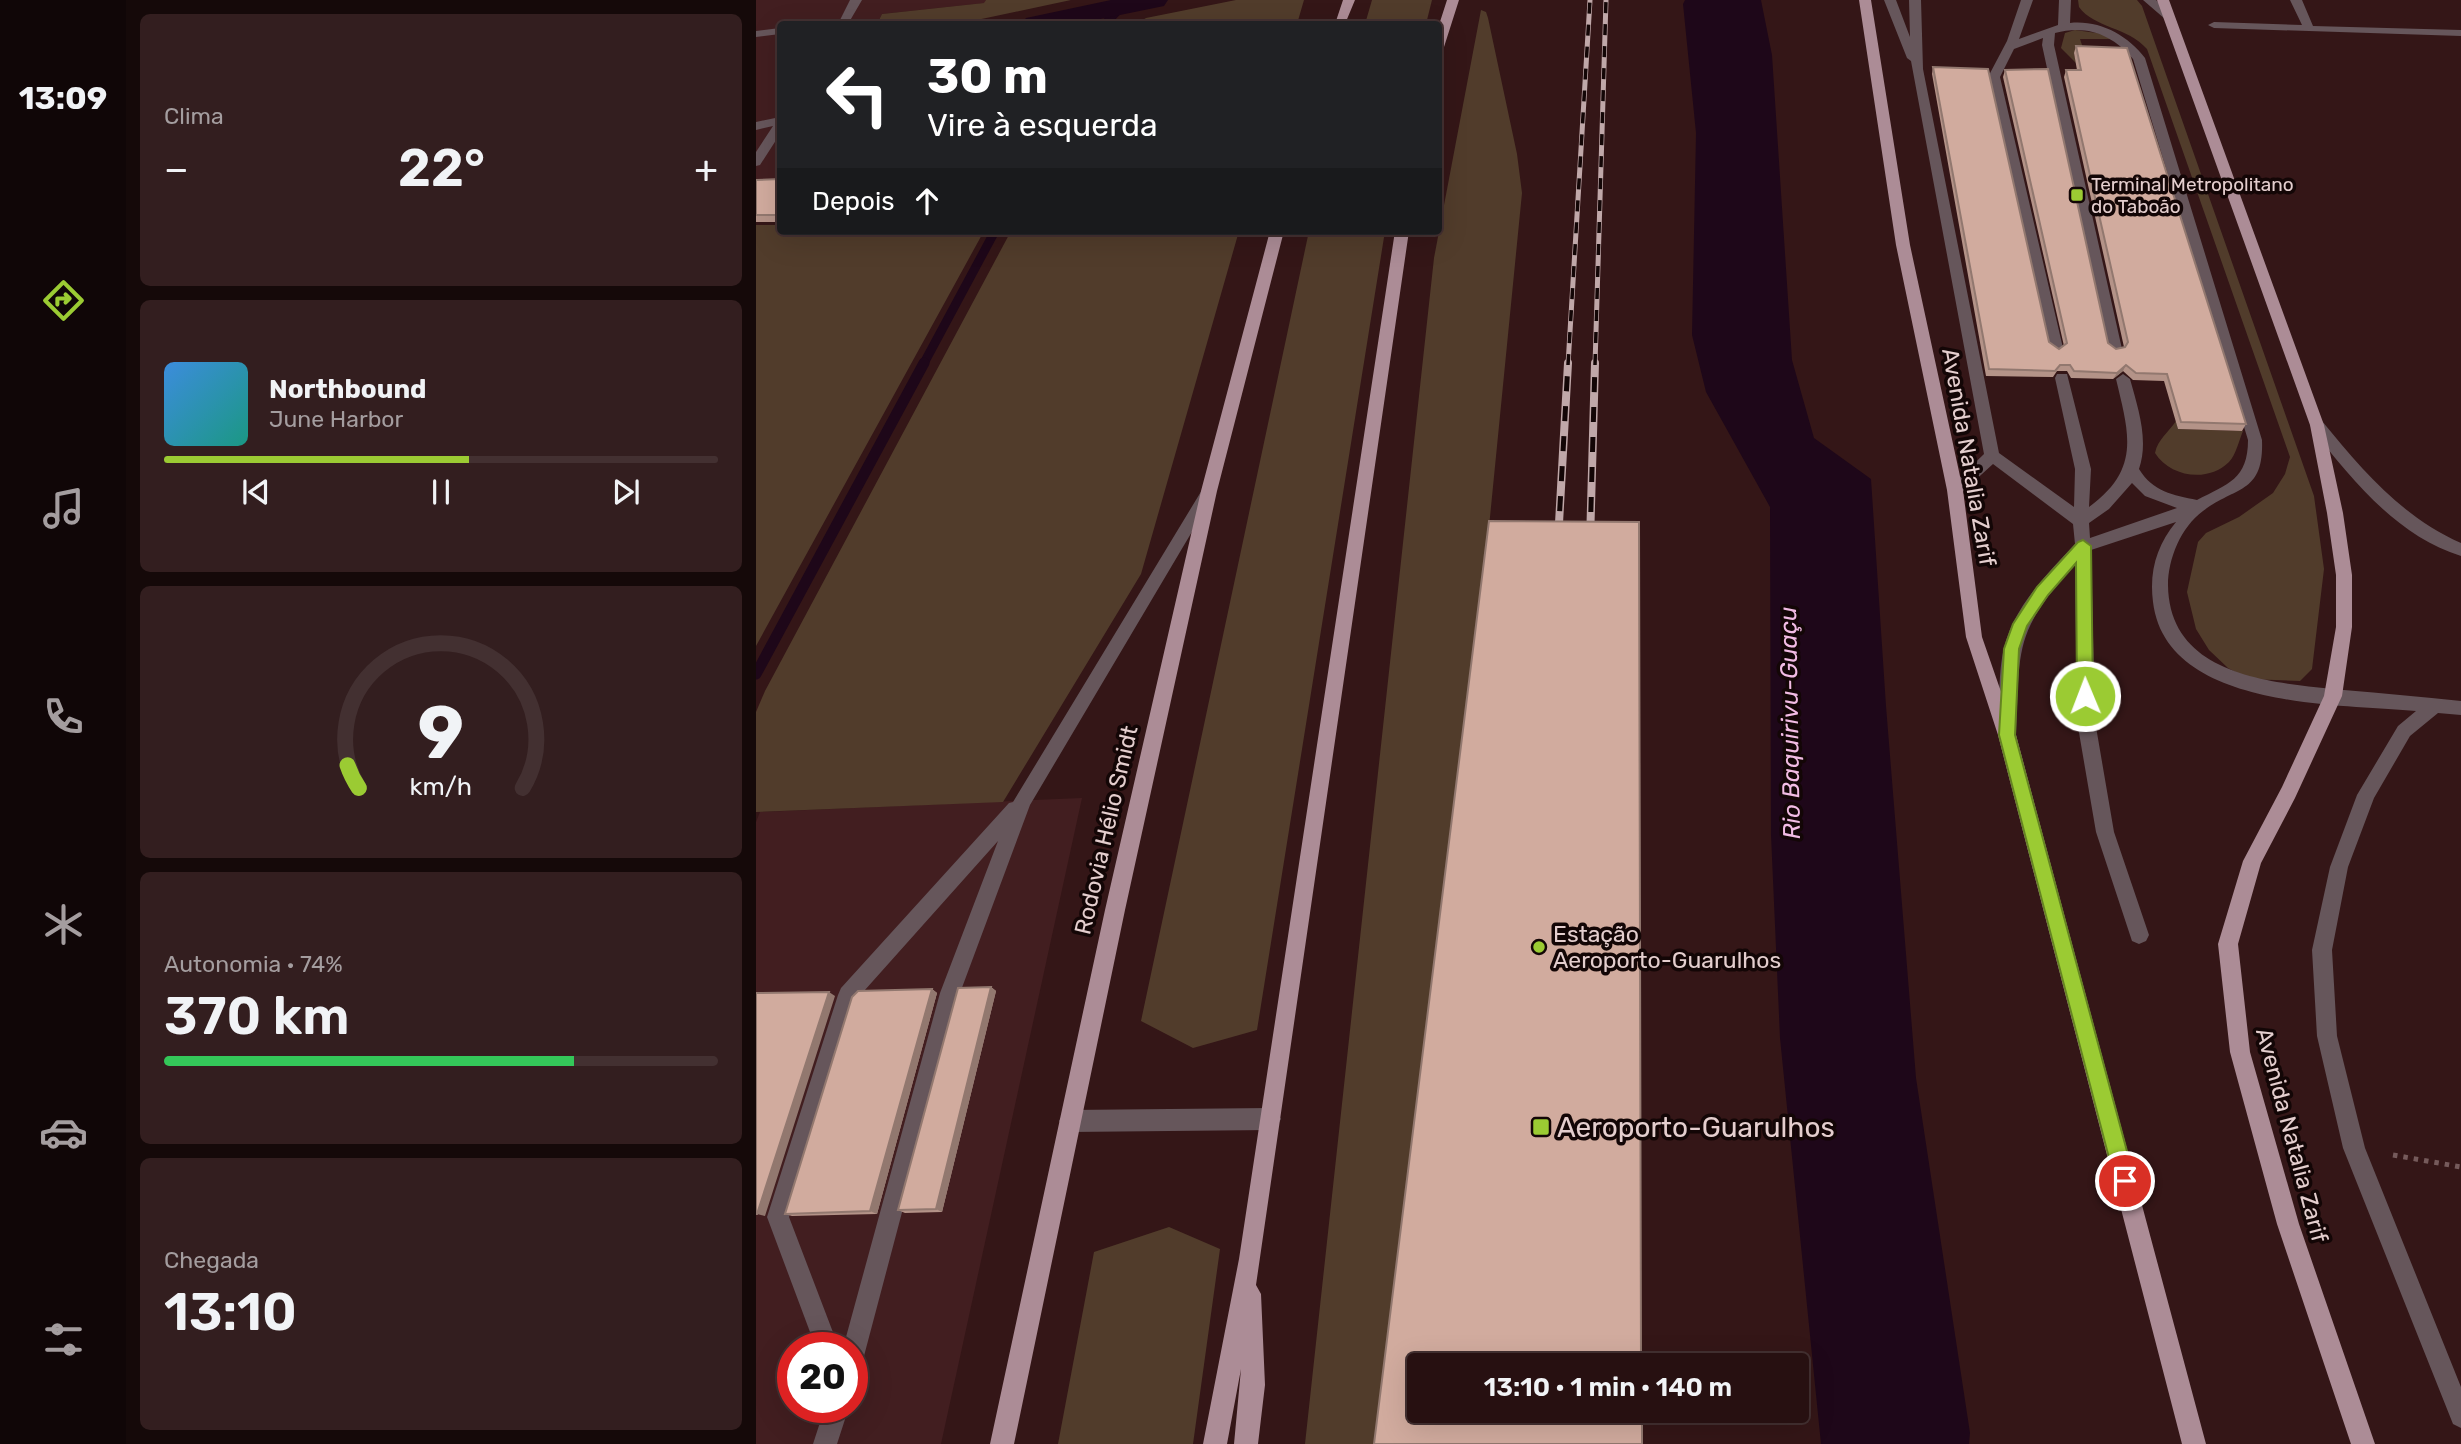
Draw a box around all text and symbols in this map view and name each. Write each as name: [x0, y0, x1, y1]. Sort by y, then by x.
text: 30 m: [927, 47, 1048, 105]
icon: left: [812, 49, 903, 140]
text: 13:09: [19, 79, 107, 117]
text: Clima: [164, 102, 224, 130]
text: Vire à esquerda: [927, 106, 1158, 144]
text: 22°: [398, 137, 485, 199]
text: −: [164, 146, 189, 192]
text: +: [694, 146, 718, 192]
place label: Terminal Metropolitano do Taboão: [2091, 173, 2294, 218]
icon: ahead: [908, 182, 946, 220]
text: Depois: [812, 186, 894, 217]
marker: Terminal Metropolitano do Taboão: [2069, 187, 2085, 203]
icon: directions: [39, 276, 88, 325]
street label: Avenida Natalia Zarif: [1936, 346, 2002, 568]
text: Northbound: [269, 374, 427, 405]
text: June Harbor: [269, 405, 403, 433]
icon: previous: [237, 473, 275, 511]
icon: pause: [422, 473, 460, 511]
icon: next: [607, 473, 645, 511]
icon: music: [39, 484, 88, 533]
water label: Rio Baquirivu-Guaçu: [1774, 606, 1806, 840]
position arrow: [2048, 659, 2122, 733]
text: 9: [418, 690, 464, 776]
icon: phone: [39, 692, 88, 741]
street label: Rodovia Hélio Smidt: [1068, 723, 1144, 937]
text: km/h: [410, 772, 472, 801]
icon: climate: [39, 900, 88, 949]
place label: Estação Aeroporto-Guarulhos: [1553, 920, 1781, 974]
marker: Estação Aeroporto-Guarulhos: [1531, 939, 1547, 955]
text: Autonomia · 74%: [164, 950, 343, 978]
text: 370 km: [164, 985, 349, 1047]
street label: Avenida Natalia Zarif: [2250, 1025, 2334, 1245]
icon: car: [39, 1108, 88, 1157]
place label: Aeroporto-Guarulhos: [1557, 1111, 1835, 1144]
marker: Aeroporto-Guarulhos: [1531, 1117, 1551, 1137]
pin: [2095, 1151, 2155, 1211]
icon: arrive: [2106, 1162, 2144, 1200]
text: Chegada: [164, 1246, 259, 1274]
text: 13:10: [164, 1281, 297, 1343]
icon: filters: [39, 1315, 88, 1364]
speed limit sign: 20: [777, 1332, 868, 1423]
text: 13:10 · 1 min · 140 m: [1484, 1372, 1732, 1403]

